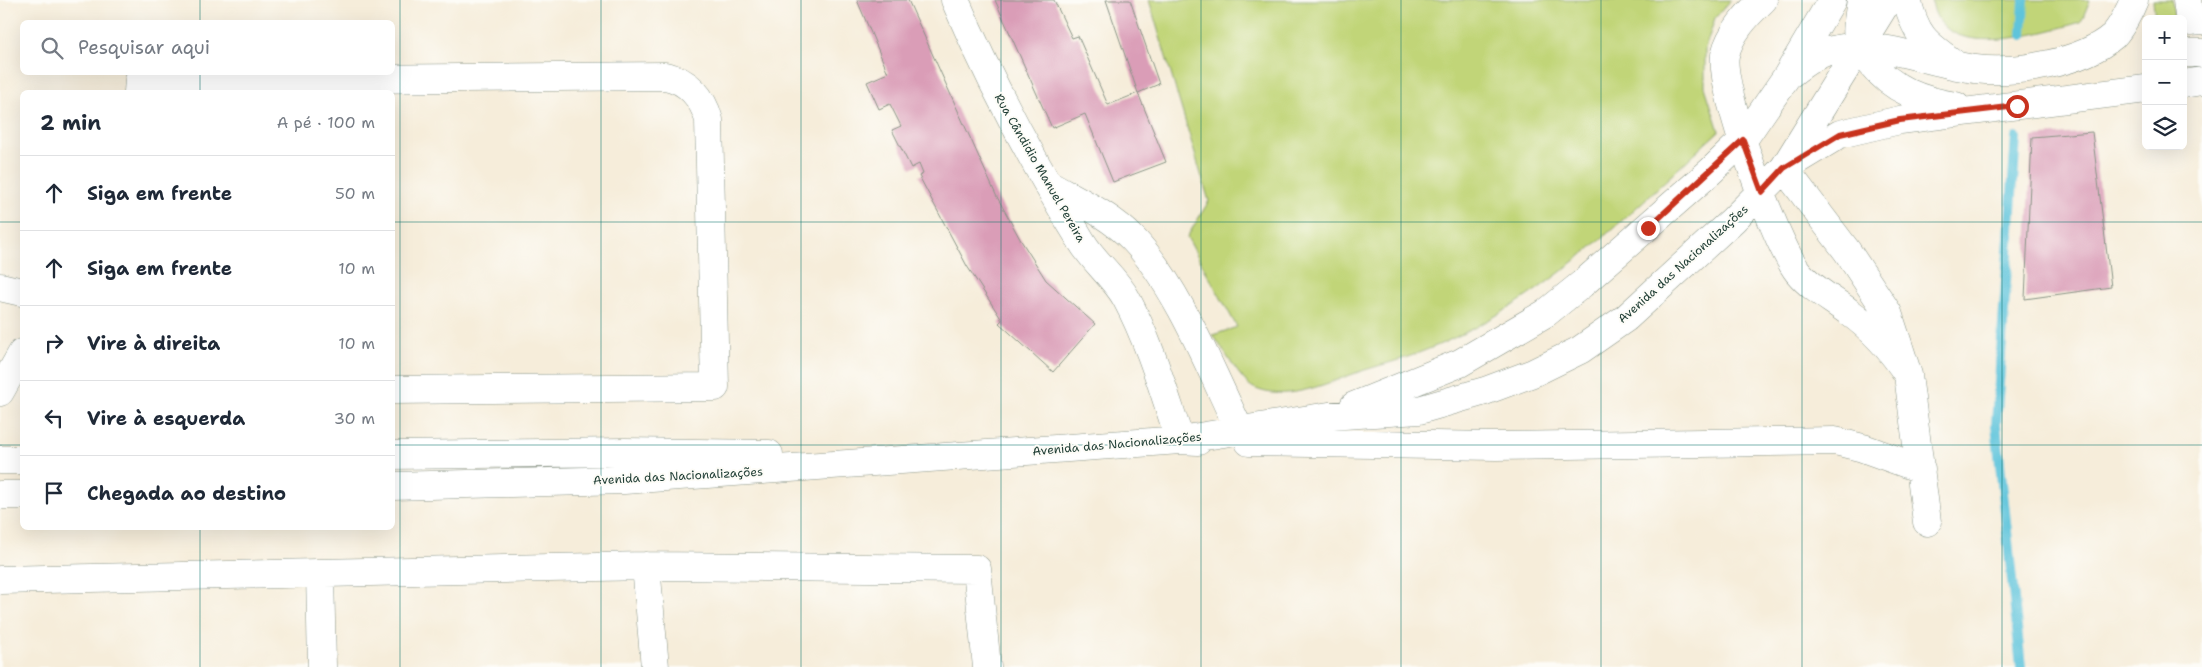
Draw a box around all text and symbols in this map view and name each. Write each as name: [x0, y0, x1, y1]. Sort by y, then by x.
map controls: [2142, 15, 2187, 150]
button: +: [2142, 15, 2187, 60]
search box: [20, 20, 395, 75]
icon: search: [38, 34, 66, 62]
text: Pesquisar aqui: [78, 35, 210, 60]
button: −: [2142, 60, 2187, 105]
street label: Rua Cândidio Manuel Pereira: [991, 91, 1089, 246]
route start: [2006, 95, 2029, 118]
button: layers: [2142, 105, 2187, 150]
text: 2 min: [40, 109, 101, 137]
text: A pé · 100 m: [277, 112, 375, 133]
icon: ahead: [40, 179, 68, 207]
text: Siga em frente: [87, 181, 232, 206]
text: 50 m: [335, 183, 375, 204]
street label: Avenida das Nacionalizações: [1614, 201, 1752, 327]
route end: [1637, 217, 1660, 240]
icon: ahead: [40, 254, 68, 282]
text: Siga em frente: [87, 256, 232, 281]
text: 10 m: [338, 258, 375, 279]
icon: right: [40, 329, 68, 357]
text: Vire à direita: [87, 331, 220, 356]
text: 10 m: [338, 333, 375, 354]
icon: left: [40, 404, 68, 432]
text: Vire à esquerda: [87, 406, 245, 431]
text: 30 m: [334, 408, 375, 429]
street label: Avenida das Nacionalizações: [1032, 429, 1202, 459]
street label: Avenida das Nacionalizações: [593, 464, 763, 488]
icon: arrive: [40, 479, 68, 507]
text: Chegada ao destino: [87, 481, 286, 506]

